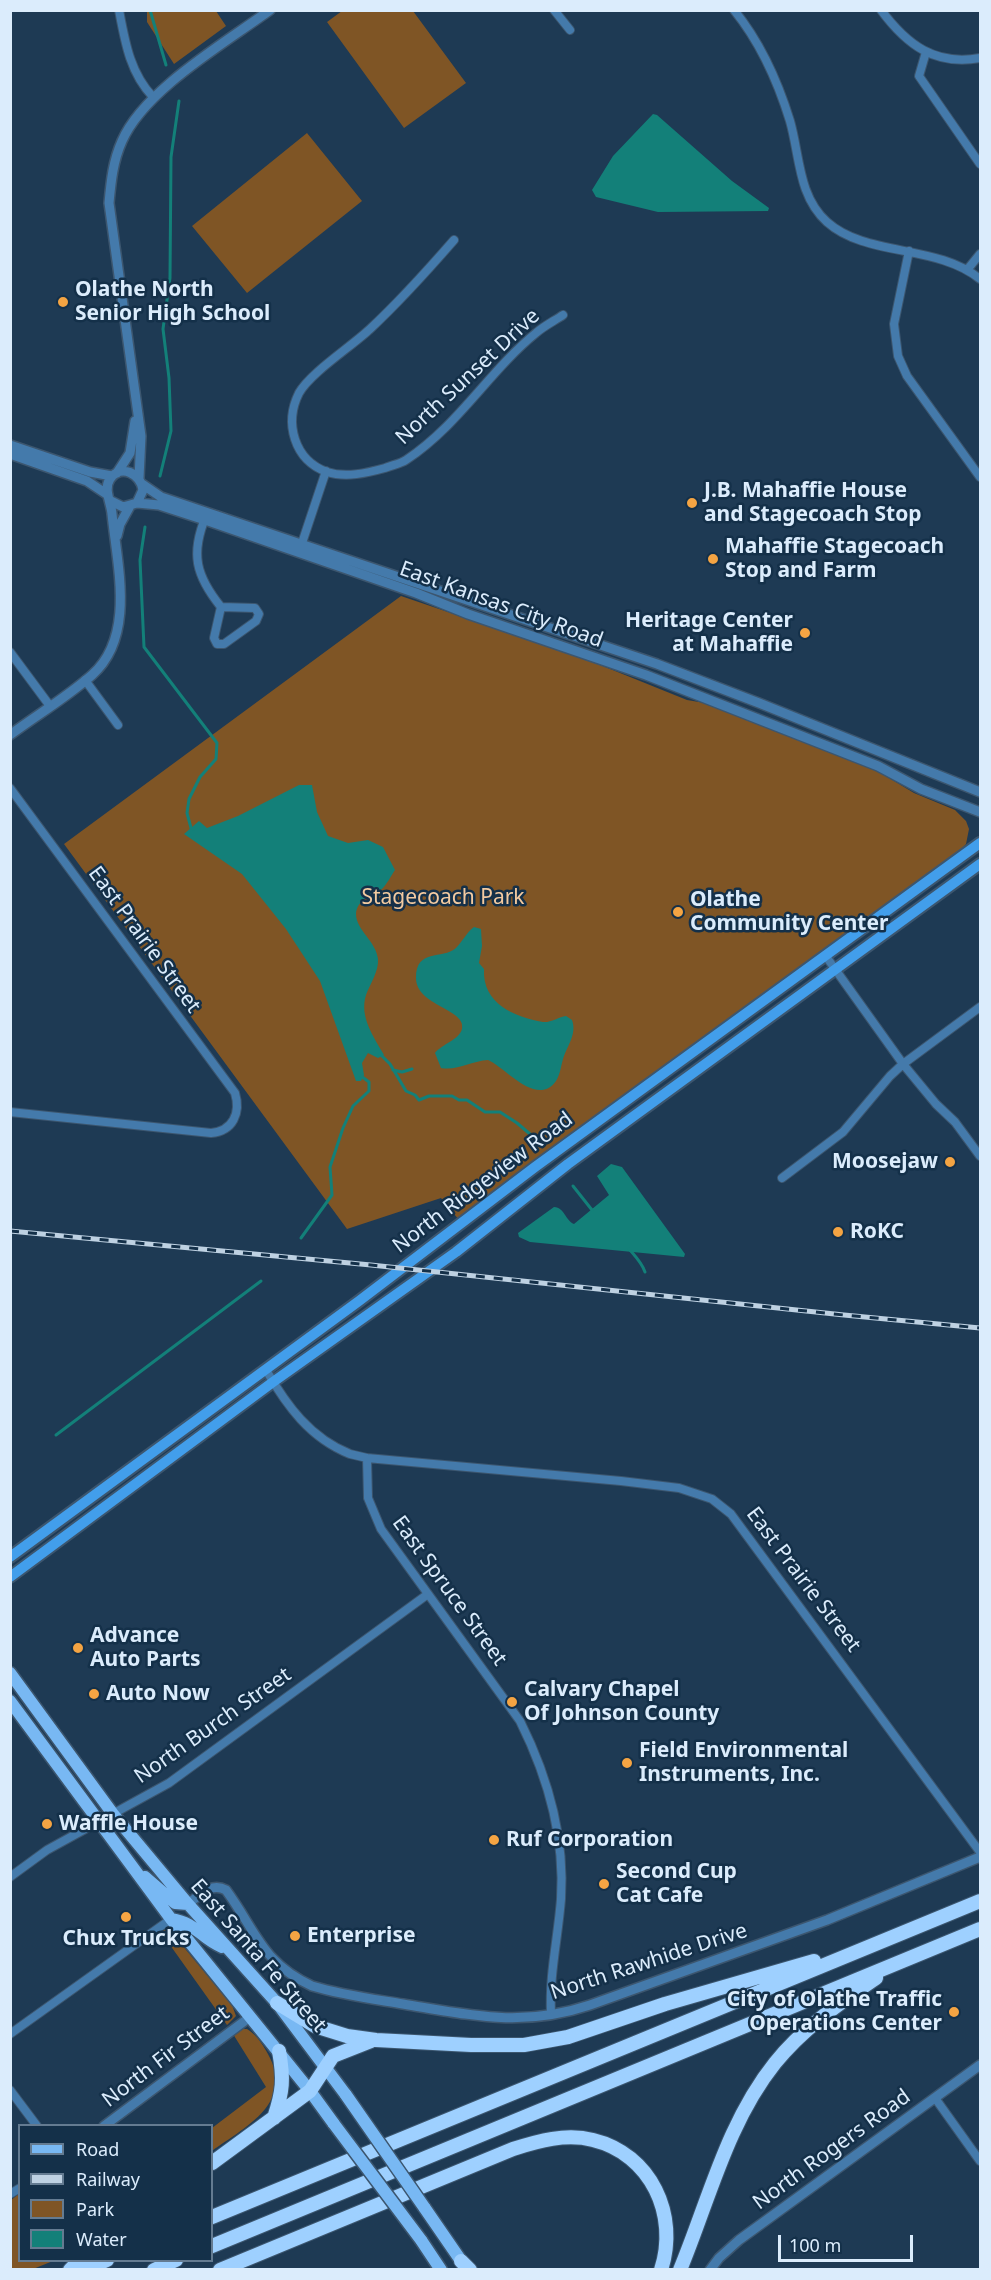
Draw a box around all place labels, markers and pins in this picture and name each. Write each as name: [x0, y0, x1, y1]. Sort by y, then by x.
place label: Olathe North Senior High School: [75, 277, 270, 327]
marker: Olathe North Senior High School: [56, 295, 70, 309]
place label: J.B. Mahaffie House and Stagecoach Stop: [704, 478, 922, 528]
marker: J.B. Mahaffie House and Stagecoach Stop: [685, 496, 699, 510]
place label: Mahaffie Stagecoach Stop and Farm: [725, 534, 944, 584]
marker: Mahaffie Stagecoach Stop and Farm: [706, 552, 720, 566]
place label: Heritage Center at Mahaffie: [625, 608, 793, 658]
marker: Heritage Center at Mahaffie: [798, 626, 812, 640]
place label: Olathe Community Center: [690, 887, 888, 937]
marker: Olathe Community Center: [671, 905, 685, 919]
place label: Moosejaw: [832, 1149, 938, 1175]
marker: Moosejaw: [943, 1155, 957, 1169]
place label: RoKC: [850, 1219, 904, 1245]
marker: RoKC: [831, 1225, 845, 1239]
place label: Advance Auto Parts: [90, 1623, 201, 1673]
marker: Advance Auto Parts: [71, 1641, 85, 1655]
place label: Calvary Chapel Of Johnson County: [524, 1677, 719, 1727]
place label: Auto Now: [106, 1681, 210, 1707]
marker: Auto Now: [87, 1687, 101, 1701]
marker: Calvary Chapel Of Johnson County: [505, 1695, 519, 1709]
place label: Field Environmental Instruments, Inc.: [639, 1738, 848, 1788]
marker: Field Environmental Instruments, Inc.: [620, 1756, 634, 1770]
place label: Waffle House: [59, 1811, 198, 1837]
marker: Waffle House: [40, 1817, 54, 1831]
place label: Ruf Corporation: [506, 1827, 673, 1853]
marker: Ruf Corporation: [487, 1833, 501, 1847]
place label: Second Cup Cat Cafe: [616, 1859, 737, 1909]
marker: Second Cup Cat Cafe: [597, 1877, 611, 1891]
marker: Chux Trucks: [119, 1910, 133, 1924]
place label: Enterprise: [307, 1923, 415, 1949]
place label: Chux Trucks: [63, 1926, 189, 1952]
marker: Enterprise: [288, 1929, 302, 1943]
place label: City of Olathe Traffic Operations Center: [727, 1987, 942, 2037]
marker: City of Olathe Traffic Operations Center: [947, 2005, 961, 2019]

